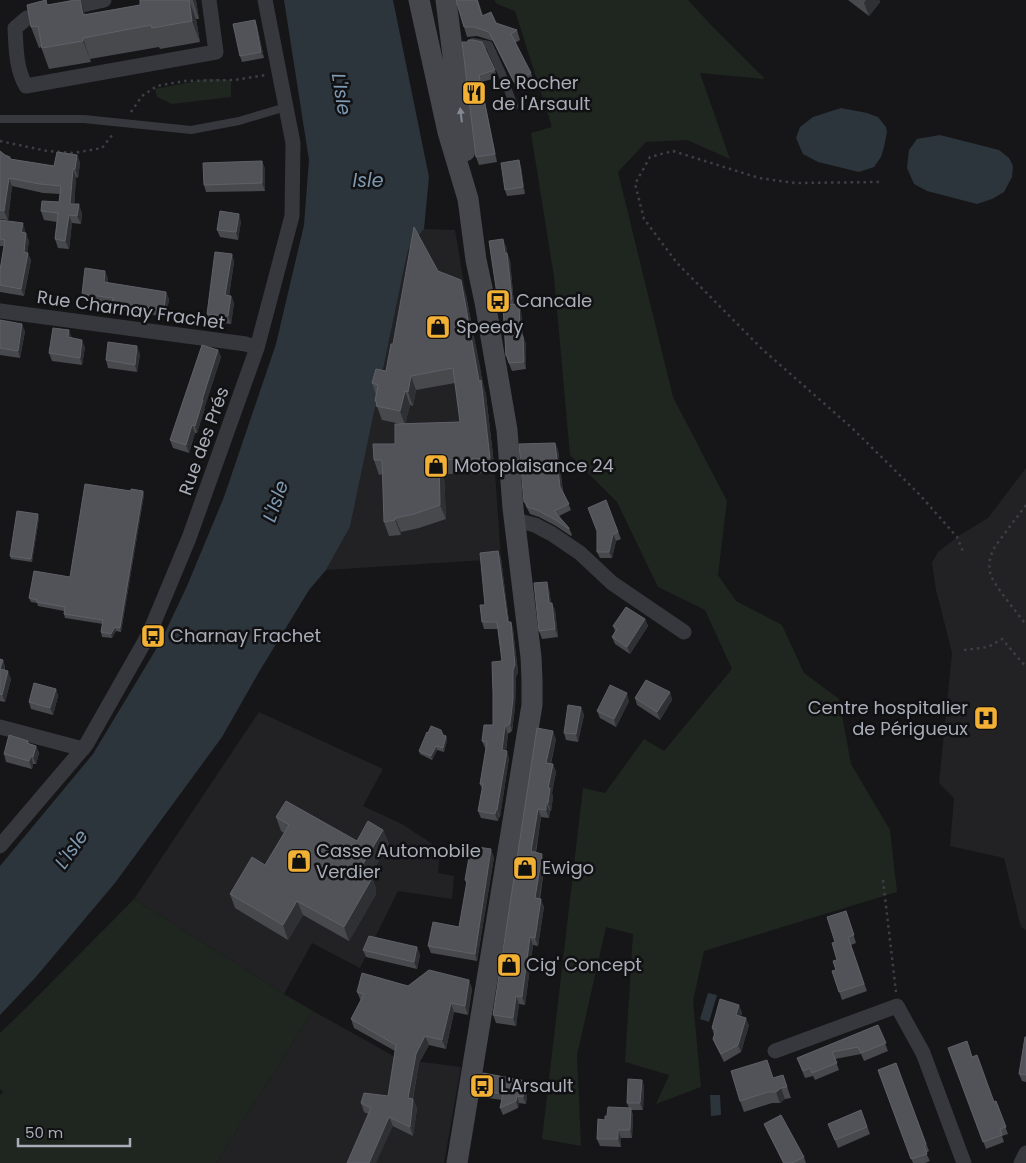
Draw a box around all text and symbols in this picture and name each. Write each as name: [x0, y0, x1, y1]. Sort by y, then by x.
place label: Le Rocher de l'Arsault: [492, 70, 590, 116]
water label: L'Isle: [325, 71, 358, 117]
restaurant icon: Le Rocher de l'Arsault: [461, 80, 487, 106]
one-way arrow: [456, 107, 464, 123]
water label: Isle: [352, 167, 384, 194]
street label: Rue Charnay Frachet: [36, 284, 227, 335]
bus stop icon: Cancale: [485, 288, 511, 314]
place label: Cancale: [516, 288, 592, 313]
shop icon: Speedy: [425, 314, 451, 340]
place label: Speedy: [456, 314, 523, 339]
street label: Rue des Prés: [172, 383, 235, 499]
shop icon: Motoplaisance 24: [423, 453, 449, 479]
place label: Motoplaisance 24: [454, 453, 614, 478]
water label: L'Isle: [256, 477, 295, 526]
bus stop icon: Charnay Frachet: [140, 623, 166, 649]
place label: Charnay Frachet: [170, 623, 321, 648]
place label: Centre hospitalier de Périgueux: [808, 695, 968, 741]
hospital icon: Centre hospitalier de Périgueux: [973, 705, 999, 731]
water label: L'Isle: [48, 824, 95, 874]
place label: Casse Automobile Verdier: [316, 838, 481, 884]
shop icon: Casse Automobile Verdier: [286, 848, 312, 874]
shop icon: Ewigo: [512, 855, 538, 881]
place label: Ewigo: [542, 855, 594, 880]
shop icon: Cig' Concept: [496, 952, 522, 978]
place label: Cig' Concept: [526, 952, 642, 977]
bus stop icon: L'Arsault: [469, 1073, 495, 1099]
place label: L'Arsault: [500, 1073, 574, 1098]
scale bar: [18, 1116, 130, 1148]
text: 50 m: [25, 1122, 63, 1143]

